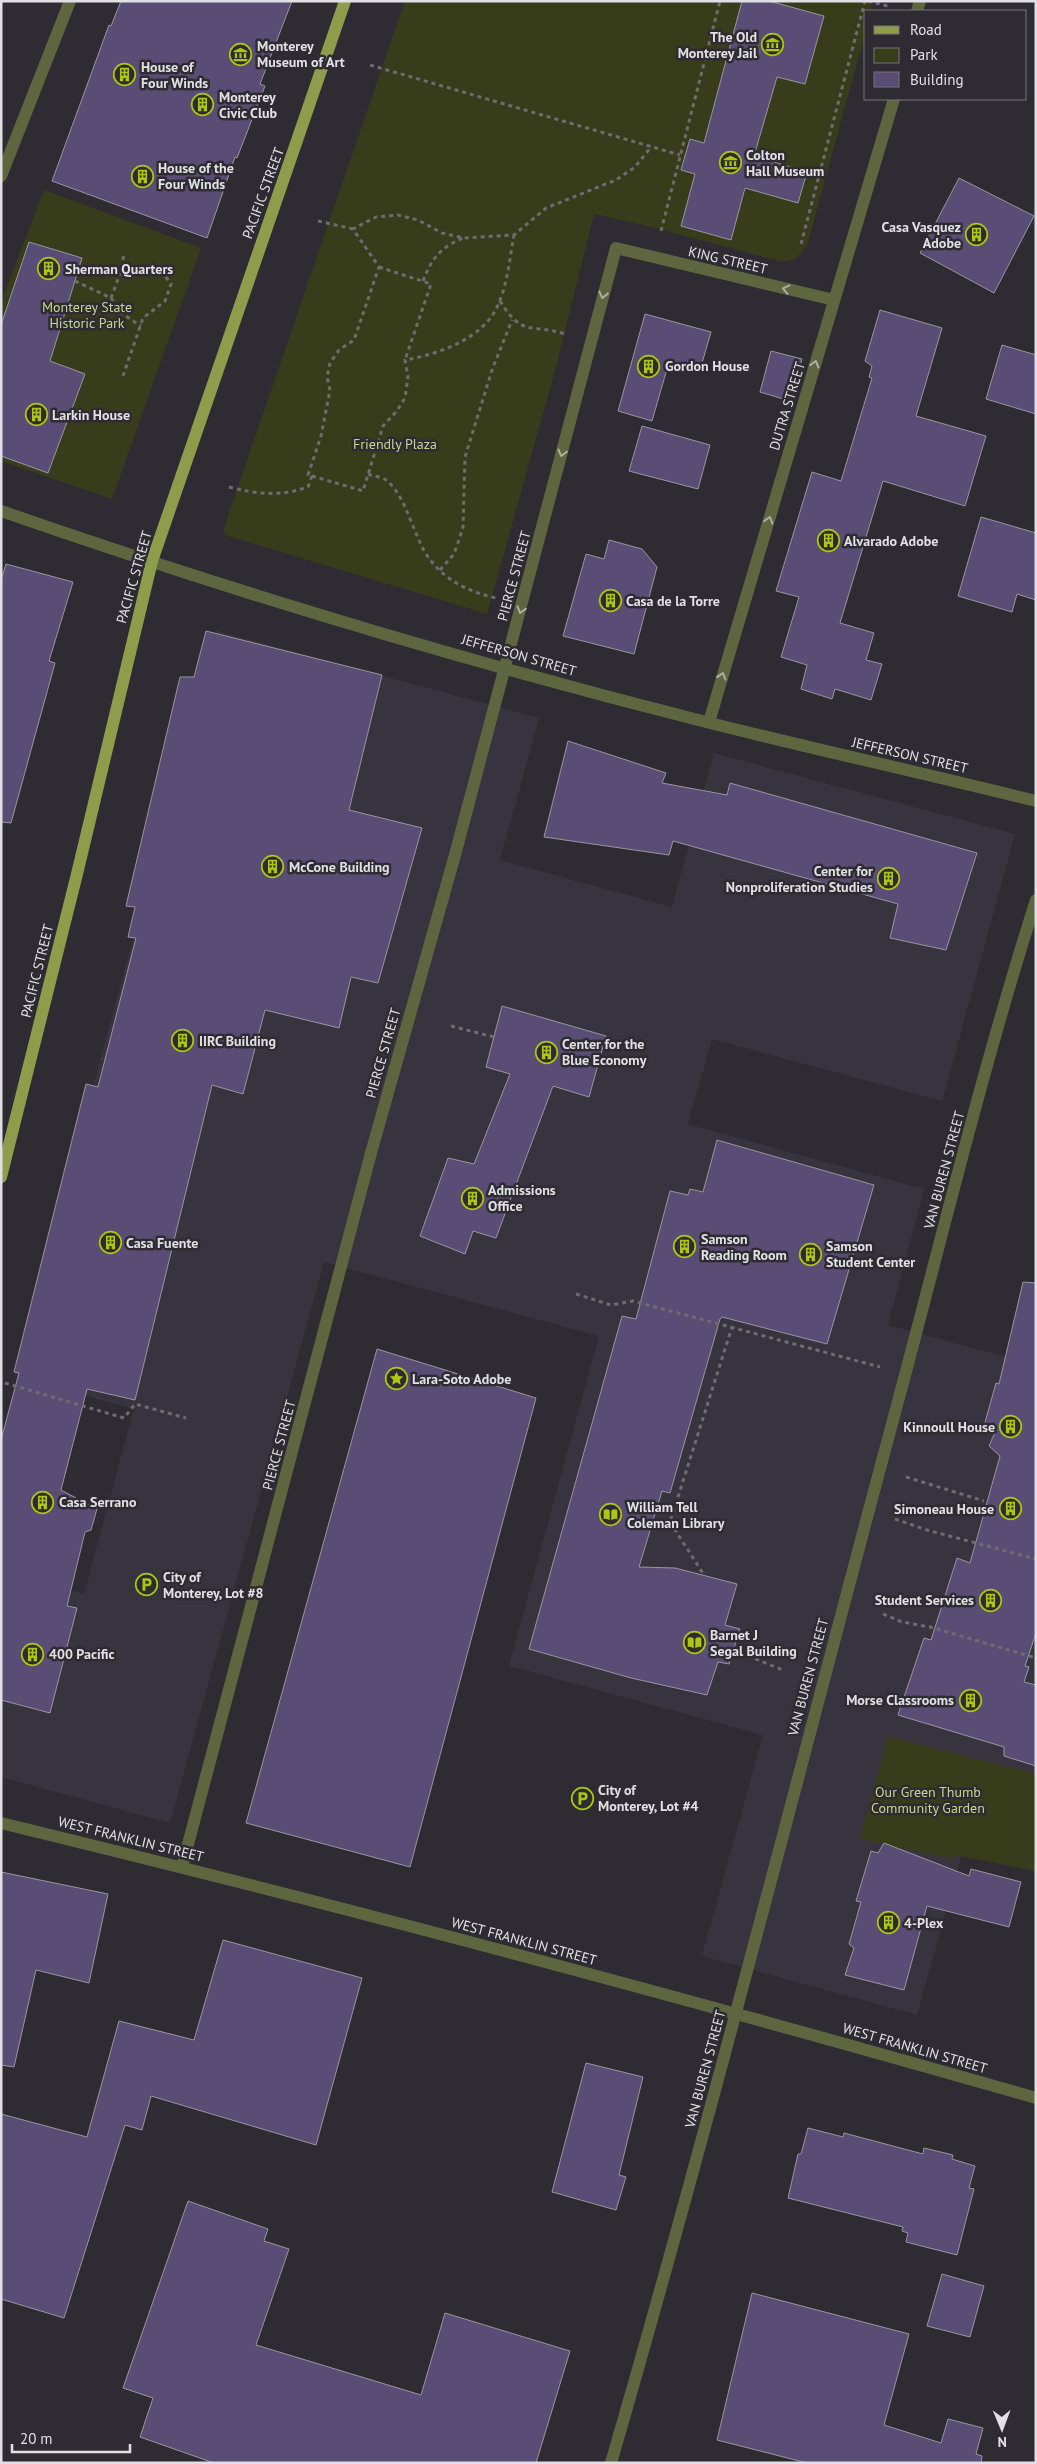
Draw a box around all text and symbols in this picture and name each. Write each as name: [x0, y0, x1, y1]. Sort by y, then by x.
legend: [864, 10, 1027, 100]
text: Road: [910, 20, 942, 39]
place label: The Old Monterey Jail: [678, 28, 758, 62]
museum icon: The Old Monterey Jail: [761, 33, 785, 57]
place label: Monterey Museum of Art: [257, 37, 345, 71]
museum icon: Monterey Museum of Art: [229, 42, 253, 66]
text: Park: [910, 45, 938, 64]
place label: House of Four Winds: [141, 58, 208, 92]
building icon: House of Four Winds: [113, 63, 137, 87]
text: Building: [910, 70, 964, 89]
place label: Monterey Civic Club: [219, 88, 278, 122]
building icon: Monterey Civic Club: [191, 93, 215, 117]
street label: PACIFIC STREET: [238, 145, 288, 241]
place label: Colton Hall Museum: [746, 146, 824, 180]
museum icon: Colton Hall Museum: [718, 151, 742, 175]
place label: House of the Four Winds: [158, 159, 234, 193]
building icon: House of the Four Winds: [130, 164, 154, 188]
place label: Casa Vasquez Adobe: [881, 218, 961, 252]
building icon: Casa Vasquez Adobe: [965, 223, 989, 247]
street label: KING STREET: [687, 242, 770, 278]
building icon: Sherman Quarters: [37, 257, 61, 281]
place label: Sherman Quarters: [65, 260, 173, 278]
one-way arrow: [782, 284, 791, 295]
one-way arrow: [599, 291, 609, 299]
park label: Monterey State Historic Park: [42, 298, 132, 332]
building icon: Gordon House: [637, 354, 661, 378]
place label: Gordon House: [665, 357, 749, 375]
street label: DUTRA STREET: [765, 359, 809, 452]
one-way arrow: [809, 360, 819, 369]
building icon: Larkin House: [24, 403, 48, 427]
place label: Larkin House: [52, 406, 130, 424]
park label: Friendly Plaza: [353, 435, 437, 453]
one-way arrow: [558, 448, 568, 456]
one-way arrow: [763, 516, 773, 524]
street label: PACIFIC STREET: [112, 528, 156, 625]
street label: PIERCE STREET: [493, 529, 535, 623]
building icon: Alvarado Adobe: [816, 529, 840, 553]
place label: Alvarado Adobe: [844, 532, 938, 550]
building icon: Casa de la Torre: [598, 589, 622, 613]
place label: Casa de la Torre: [626, 592, 720, 610]
one-way arrow: [516, 605, 526, 613]
street label: JEFFERSON STREET: [459, 630, 579, 680]
one-way arrow: [717, 672, 727, 680]
street label: JEFFERSON STREET: [849, 733, 970, 777]
building icon: McCone Building: [261, 855, 285, 879]
place label: McCone Building: [289, 858, 390, 876]
place label: Center for Nonproliferation Studies: [726, 862, 873, 896]
building icon: Center for Nonproliferation Studies: [877, 867, 901, 891]
street label: PACIFIC STREET: [17, 922, 57, 1020]
street label: PIERCE STREET: [362, 1006, 404, 1100]
building icon: IIRC Building: [171, 1029, 195, 1053]
place label: IIRC Building: [199, 1032, 276, 1050]
place label: Center for the Blue Economy: [562, 1035, 647, 1069]
building icon: Center for the Blue Economy: [534, 1040, 558, 1064]
street label: VAN BUREN STREET: [919, 1109, 968, 1232]
place label: Admissions Office: [488, 1181, 556, 1215]
building icon: Admissions Office: [460, 1186, 484, 1210]
place label: Samson Reading Room: [701, 1230, 787, 1264]
building icon: Casa Fuente: [98, 1231, 122, 1255]
place label: Casa Fuente: [126, 1234, 198, 1252]
building icon: Samson Reading Room: [673, 1235, 697, 1259]
place label: Samson Student Center: [826, 1237, 915, 1271]
building icon: Samson Student Center: [798, 1242, 822, 1266]
place icon: Lara-Soto Adobe: [384, 1367, 408, 1391]
place label: Lara-Soto Adobe: [412, 1370, 511, 1388]
street label: PIERCE STREET: [258, 1398, 300, 1492]
building icon: Kinnoull House: [999, 1415, 1023, 1439]
place label: Kinnoull House: [903, 1418, 995, 1436]
building icon: Casa Serrano: [31, 1490, 55, 1514]
place label: Casa Serrano: [59, 1493, 137, 1511]
building icon: Simoneau House: [998, 1497, 1022, 1521]
place label: William Tell Coleman Library: [627, 1498, 725, 1532]
place label: Simoneau House: [894, 1500, 994, 1518]
library icon: William Tell Coleman Library: [599, 1503, 623, 1527]
place label: City of Monterey, Lot #8: [163, 1568, 263, 1602]
parking icon: City of Monterey, Lot #8: [135, 1573, 159, 1597]
building icon: Student Services: [978, 1588, 1002, 1612]
place label: Student Services: [875, 1591, 974, 1609]
street label: VAN BUREN STREET: [783, 1616, 832, 1739]
place label: Barnet J Segal Building: [710, 1626, 797, 1660]
library icon: Barnet J Segal Building: [682, 1631, 706, 1655]
building icon: 400 Pacific: [21, 1642, 45, 1666]
place label: 400 Pacific: [49, 1645, 115, 1663]
building icon: Morse Classrooms: [958, 1688, 982, 1712]
place label: Morse Classrooms: [846, 1691, 954, 1709]
place label: City of Monterey, Lot #4: [598, 1781, 698, 1815]
park label: Our Green Thumb Community Garden: [871, 1783, 985, 1817]
parking icon: City of Monterey, Lot #4: [570, 1786, 594, 1810]
street label: WEST FRANKLIN STREET: [56, 1812, 206, 1866]
building icon: 4-Plex: [876, 1911, 900, 1935]
street label: WEST FRANKLIN STREET: [449, 1913, 599, 1969]
place label: 4-Plex: [904, 1914, 944, 1932]
street label: VAN BUREN STREET: [680, 2008, 729, 2131]
street label: WEST FRANKLIN STREET: [841, 2019, 990, 2077]
north arrow: [977, 2404, 1027, 2454]
scale bar: [12, 2422, 130, 2454]
text: 20 m: [20, 2429, 53, 2448]
text: N: [997, 2433, 1007, 2451]

